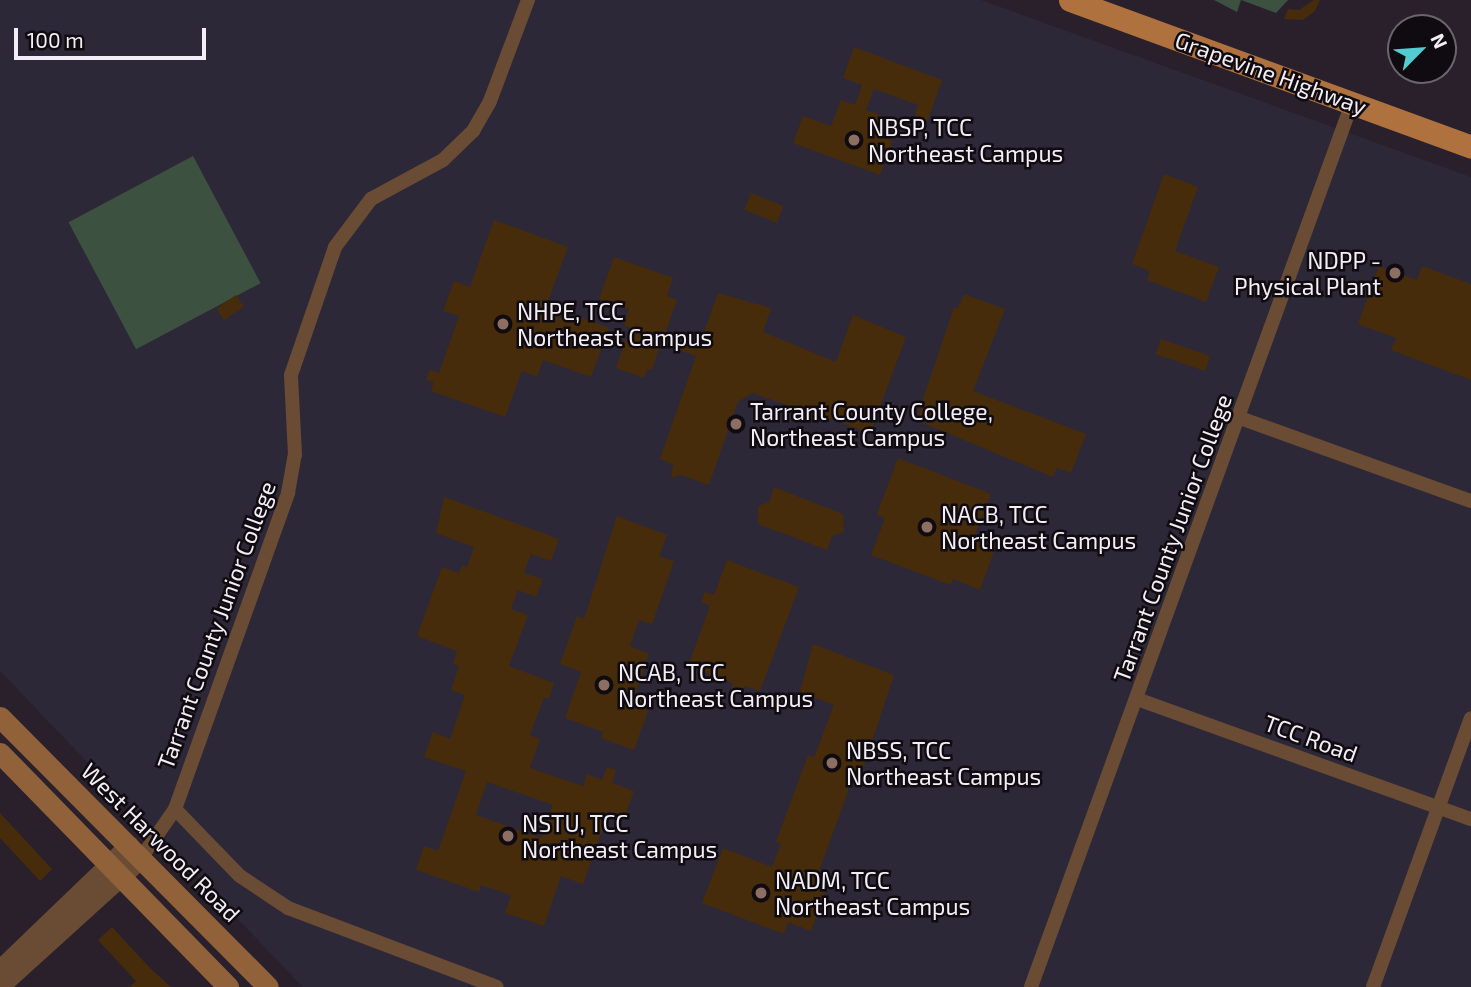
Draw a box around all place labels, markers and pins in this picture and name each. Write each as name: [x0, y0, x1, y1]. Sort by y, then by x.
place label: NBSP, TCC Northeast Campus: [868, 113, 1063, 167]
marker: NBSP, TCC Northeast Campus: [846, 132, 862, 148]
place label: NDPP - Physical Plant: [1234, 246, 1381, 300]
marker: NDPP - Physical Plant: [1387, 265, 1403, 281]
place label: NHPE, TCC Northeast Campus: [517, 297, 712, 351]
marker: NHPE, TCC Northeast Campus: [495, 316, 511, 332]
place label: Tarrant County College, Northeast Campus: [750, 397, 993, 451]
marker: Tarrant County College, Northeast Campus: [728, 416, 744, 432]
place label: NACB, TCC Northeast Campus: [941, 500, 1136, 554]
marker: NACB, TCC Northeast Campus: [919, 519, 935, 535]
place label: NCAB, TCC Northeast Campus: [618, 658, 813, 712]
marker: NCAB, TCC Northeast Campus: [596, 677, 612, 693]
place label: NBSS, TCC Northeast Campus: [846, 736, 1041, 790]
marker: NBSS, TCC Northeast Campus: [824, 755, 840, 771]
place label: NSTU, TCC Northeast Campus: [522, 809, 717, 863]
marker: NSTU, TCC Northeast Campus: [500, 828, 516, 844]
place label: NADM, TCC Northeast Campus: [775, 866, 970, 920]
marker: NADM, TCC Northeast Campus: [753, 885, 769, 901]

